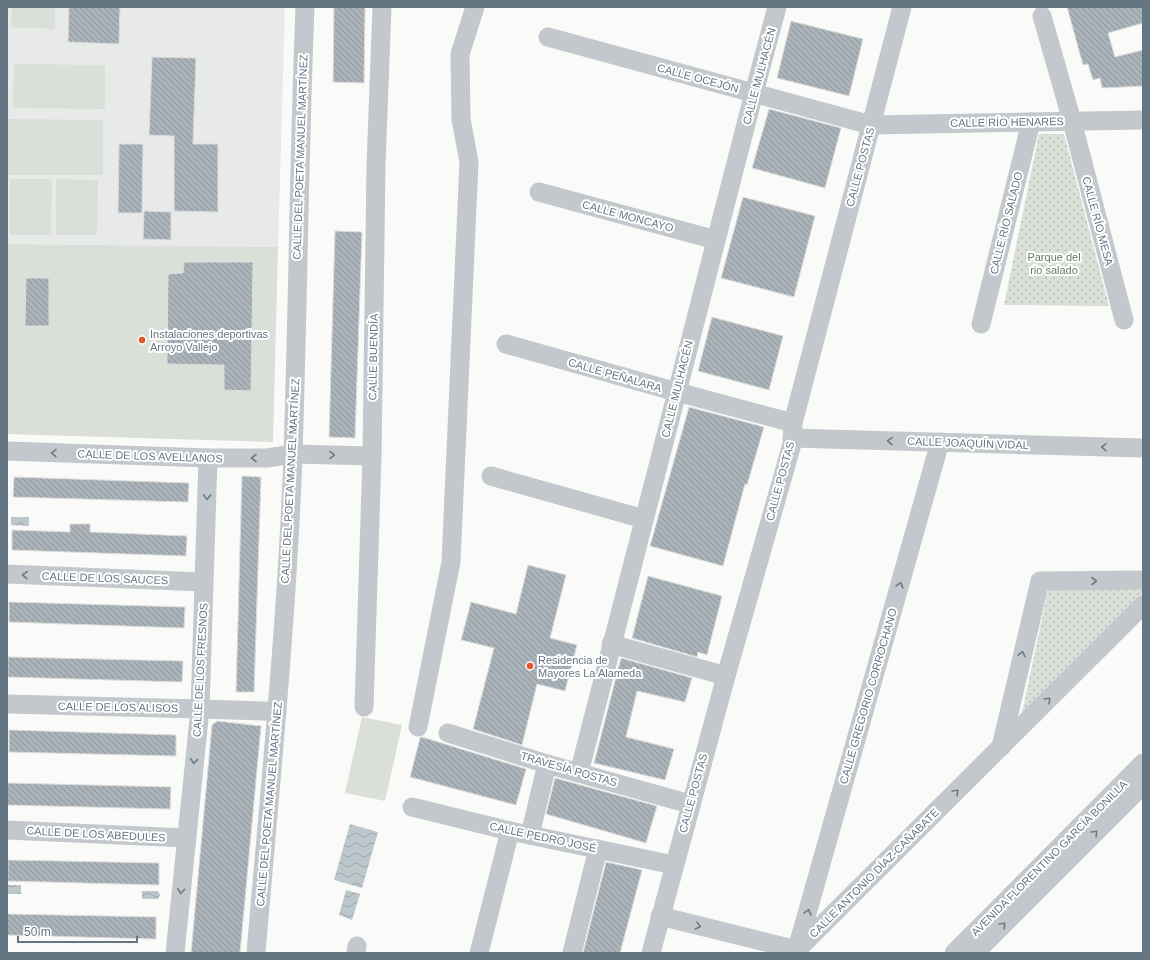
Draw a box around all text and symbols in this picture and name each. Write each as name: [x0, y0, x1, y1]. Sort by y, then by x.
street label: CALLE MULHACÉN: [740, 26, 778, 126]
street label: CALLE DEL POETA MANUEL MARTÍNEZ: [290, 54, 310, 260]
street label: CALLE OCEJÓN: [656, 61, 740, 95]
street label: CALLE RÍO HENARES: [950, 115, 1064, 129]
street label: CALLE POSTAS: [844, 126, 876, 208]
street label: CALLE RÍO SALADO: [987, 170, 1025, 275]
street label: CALLE RÍO MESA: [1080, 175, 1116, 267]
street label: CALLE MONCAYO: [581, 198, 675, 234]
park label: Parque del rio salado: [1027, 251, 1081, 276]
street label: CALLE BUENDÍA: [366, 313, 380, 401]
place label: Instalaciones deportivas Arroyo Vallejo: [150, 328, 269, 353]
marker: Instalaciones deportivas Arroyo Vallejo: [137, 335, 147, 345]
street label: CALLE MULHACÉN: [659, 339, 695, 439]
street label: CALLE PEÑALARA: [567, 356, 664, 394]
street label: CALLE DEL POETA MANUEL MARTÍNEZ: [279, 378, 301, 584]
street label: CALLE JOAQUÍN VIDAL: [907, 435, 1029, 451]
one-way arrow: [887, 437, 893, 445]
street label: CALLE POSTAS: [764, 440, 796, 522]
one-way arrow: [1101, 442, 1107, 451]
street label: CALLE DE LOS AVELLANOS: [77, 447, 223, 465]
one-way arrow: [51, 449, 57, 457]
one-way arrow: [329, 451, 335, 459]
one-way arrow: [251, 454, 257, 462]
one-way arrow: [202, 494, 211, 500]
street label: CALLE DE LOS SAUCES: [42, 570, 168, 586]
one-way arrow: [22, 571, 28, 579]
one-way arrow: [1091, 577, 1097, 585]
one-way arrow: [895, 582, 903, 588]
street label: CALLE DE LOS FRESNOS: [190, 603, 210, 737]
street label: CALLE GREGORIO CORROCHANO: [837, 606, 899, 785]
one-way arrow: [1018, 651, 1026, 658]
place label: Residencia de Mayores La Alameda: [538, 654, 642, 679]
marker: Residencia de Mayores La Alameda: [525, 661, 535, 671]
one-way arrow: [1043, 697, 1051, 705]
street label: CALLE DE LOS ALISOS: [58, 700, 178, 714]
street label: CALLE DEL POETA MANUEL MARTÍNEZ: [254, 701, 284, 907]
street label: TRAVESÍA POSTAS: [519, 749, 619, 789]
street label: CALLE POSTAS: [677, 752, 709, 834]
one-way arrow: [190, 758, 199, 764]
street label: AVENIDA FLORENTINO GARCÍA BONILLA: [969, 777, 1130, 938]
one-way arrow: [951, 789, 959, 797]
street label: CALLE ANTONIO DÍAZ-CAÑABATE: [807, 806, 941, 940]
street label: CALLE PEDRO JOSÉ: [489, 820, 597, 854]
street label: CALLE DE LOS ABEDULES: [26, 824, 166, 844]
one-way arrow: [1090, 830, 1098, 838]
one-way arrow: [177, 888, 186, 894]
one-way arrow: [803, 909, 812, 916]
scale bar: [18, 918, 137, 944]
one-way arrow: [695, 921, 701, 929]
one-way arrow: [998, 922, 1006, 930]
text: 50 m: [24, 925, 51, 939]

